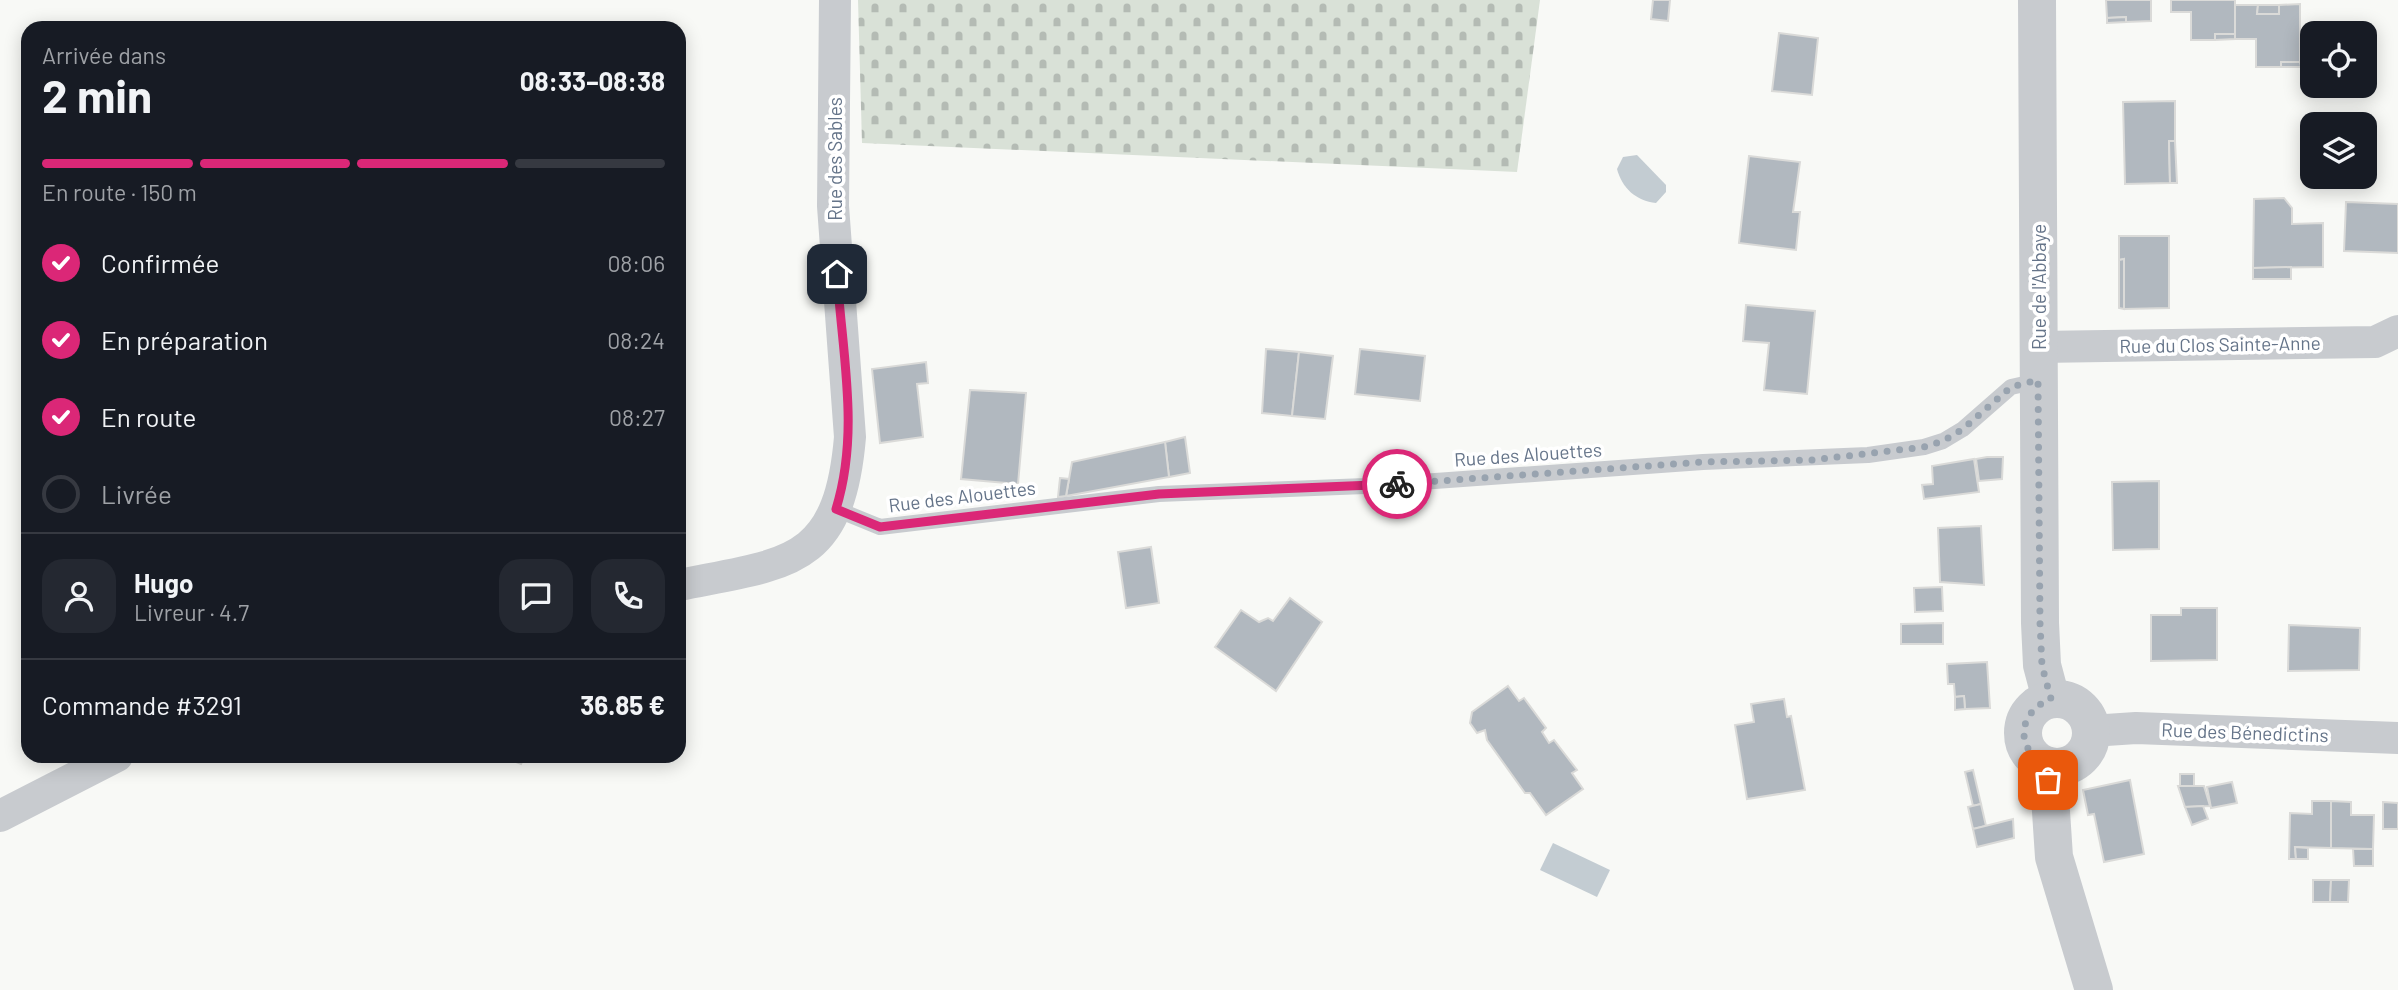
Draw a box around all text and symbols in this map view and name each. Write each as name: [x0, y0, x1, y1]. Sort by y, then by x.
map controls: [2300, 21, 2377, 189]
button: locate: [2300, 21, 2377, 98]
text: Arrivée dans: [42, 41, 166, 69]
text: 08:33–08:38: [520, 65, 665, 96]
text: 2 min: [42, 67, 152, 122]
street label: Rue des Sables: [823, 97, 846, 221]
button: layers: [2300, 112, 2377, 189]
text: En route · 150 m: [42, 178, 197, 206]
street label: Rue de l'Abbaye: [2027, 224, 2050, 350]
icon: check: [42, 244, 80, 282]
pin: [807, 244, 867, 304]
text: Confirmée: [101, 247, 219, 278]
text: 08:06: [607, 249, 665, 277]
icon: home: [818, 255, 856, 293]
icon: check: [42, 321, 80, 359]
text: En préparation: [101, 324, 268, 355]
text: 08:24: [607, 326, 665, 354]
street label: Rue du Clos Sainte-Anne: [2119, 331, 2321, 357]
icon: check: [42, 398, 80, 436]
text: En route: [101, 401, 196, 432]
text: 08:27: [609, 403, 665, 431]
street label: Rue des Alouettes: [1453, 437, 1603, 471]
courier: [1362, 449, 1432, 519]
icon: bike: [1378, 465, 1416, 503]
street label: Rue des Alouettes: [887, 476, 1037, 516]
text: Livrée: [101, 478, 172, 509]
button: person: [42, 559, 116, 633]
button: chat: [499, 559, 573, 633]
button: phone: [591, 559, 665, 633]
text: Hugo: [134, 567, 193, 598]
text: Livreur · 4.7: [134, 598, 249, 626]
text: Commande #3291: [42, 689, 242, 720]
text: 36.85 €: [580, 689, 665, 720]
street label: Rue des Bénedictins: [2161, 718, 2329, 746]
pin: [2018, 750, 2078, 810]
icon: bag: [2029, 761, 2067, 799]

